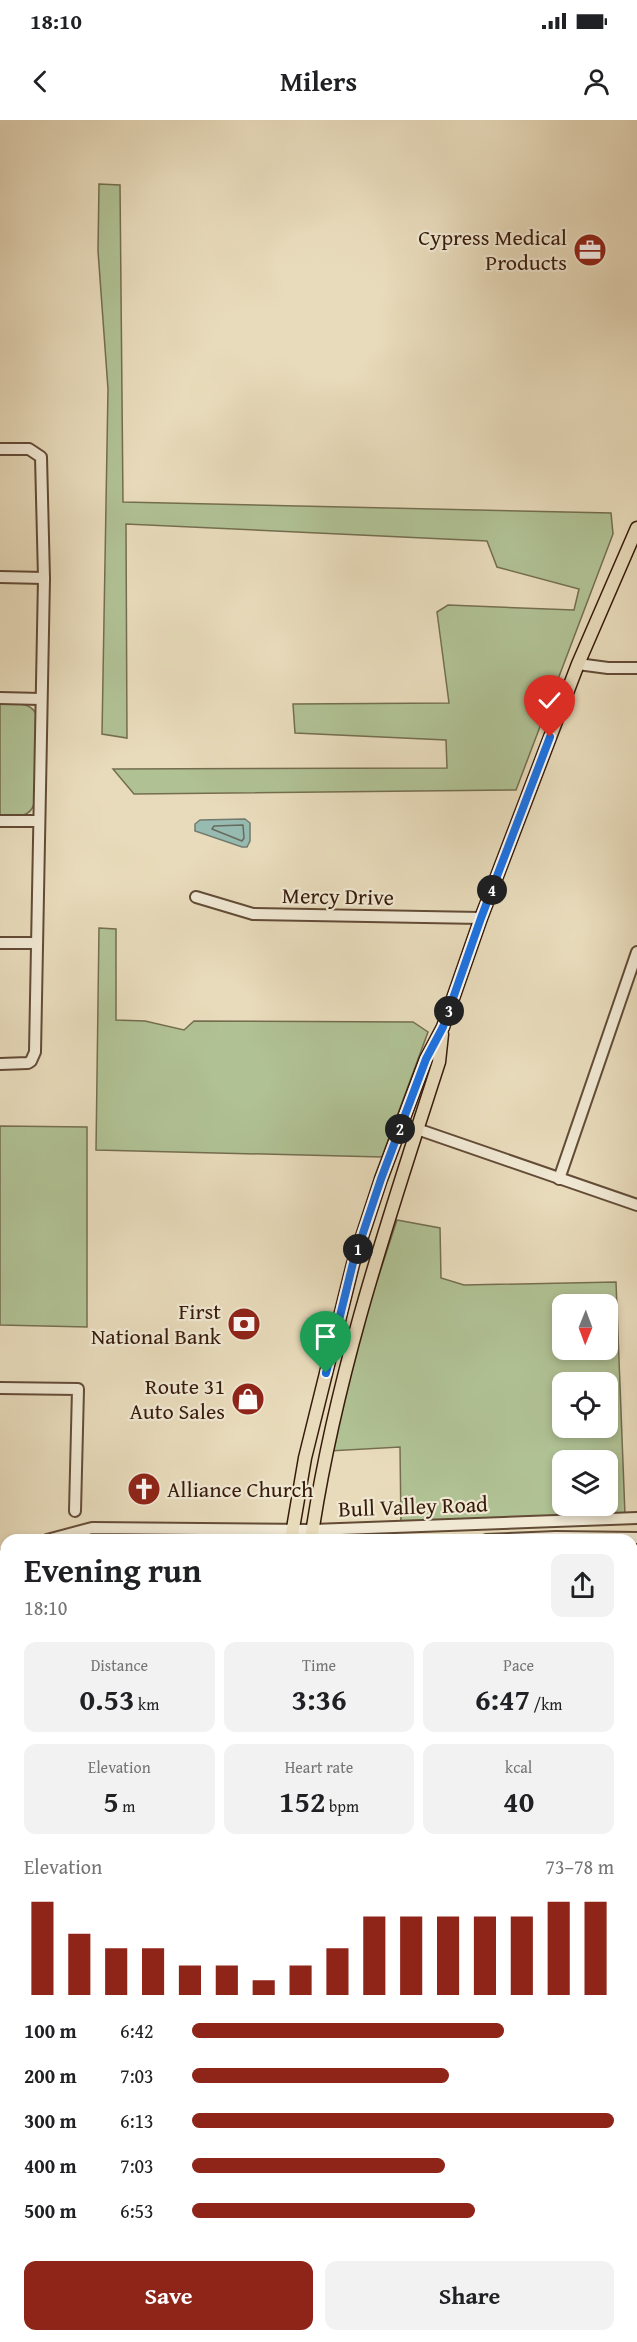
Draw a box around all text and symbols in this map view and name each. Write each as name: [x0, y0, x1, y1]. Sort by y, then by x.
text: 18:10: [30, 5, 82, 37]
text: Milers: [280, 61, 357, 101]
icon: back: [24, 65, 57, 98]
icon: person: [580, 65, 613, 98]
place label: Cypress Medical Products: [418, 221, 567, 278]
office icon: Cypress Medical Products: [572, 232, 608, 268]
pin: [524, 675, 575, 737]
icon: check: [533, 684, 566, 717]
pin: 4: [477, 875, 507, 905]
text: 4: [488, 878, 496, 902]
street label: Mercy Drive: [282, 879, 394, 913]
pin: 3: [434, 996, 464, 1026]
text: 3: [445, 999, 453, 1023]
pin: 2: [385, 1114, 415, 1144]
text: 2: [396, 1117, 404, 1141]
pin: 1: [343, 1234, 373, 1264]
text: 1: [354, 1237, 362, 1261]
north arrow: [552, 1294, 618, 1360]
map controls: [552, 1294, 618, 1516]
place label: First National Bank: [91, 1295, 222, 1352]
bank icon: First National Bank: [226, 1306, 262, 1342]
pin: [300, 1311, 351, 1373]
icon: arrive: [309, 1320, 342, 1353]
place label: Route 31 Auto Sales: [130, 1370, 225, 1427]
button: locate: [552, 1372, 618, 1438]
shop icon: Route 31 Auto Sales: [230, 1381, 266, 1417]
button: layers: [552, 1450, 618, 1516]
church icon: Alliance Church: [126, 1471, 162, 1507]
place label: Alliance Church: [167, 1473, 314, 1505]
street label: Bull Valley Road: [338, 1487, 489, 1525]
text: Evening run: [24, 1546, 201, 1594]
button: share: [551, 1554, 614, 1617]
text: 18:10: [24, 1593, 67, 1622]
text: Distance: [91, 1653, 148, 1677]
text: Time: [302, 1653, 336, 1677]
text: Pace: [503, 1653, 534, 1677]
text: 0.53: [79, 1677, 135, 1721]
text: 3:36: [291, 1677, 347, 1721]
text: 6:47: [475, 1677, 530, 1721]
text: km: [135, 1692, 159, 1716]
text: /km: [530, 1692, 562, 1716]
text: Elevation: [88, 1755, 151, 1779]
text: Heart rate: [285, 1755, 353, 1779]
text: kcal: [505, 1755, 532, 1779]
text: 5: [103, 1779, 119, 1823]
text: 152: [279, 1779, 326, 1823]
text: 40: [503, 1779, 534, 1823]
text: m: [119, 1794, 135, 1818]
text: bpm: [326, 1794, 359, 1818]
text: Elevation: [24, 1852, 102, 1881]
text: 73–78 m: [545, 1852, 614, 1881]
text: 100 m: [24, 2016, 77, 2045]
text: 6:42: [120, 2016, 154, 2045]
text: 200 m: [24, 2061, 77, 2090]
text: 7:03: [120, 2061, 154, 2090]
text: 300 m: [24, 2106, 77, 2135]
text: 6:13: [120, 2106, 154, 2135]
text: 400 m: [24, 2151, 77, 2180]
text: 7:03: [120, 2151, 154, 2180]
text: 500 m: [24, 2196, 77, 2225]
text: 6:53: [120, 2196, 154, 2225]
button: Save: [24, 2261, 313, 2330]
button: Share: [325, 2261, 614, 2330]

